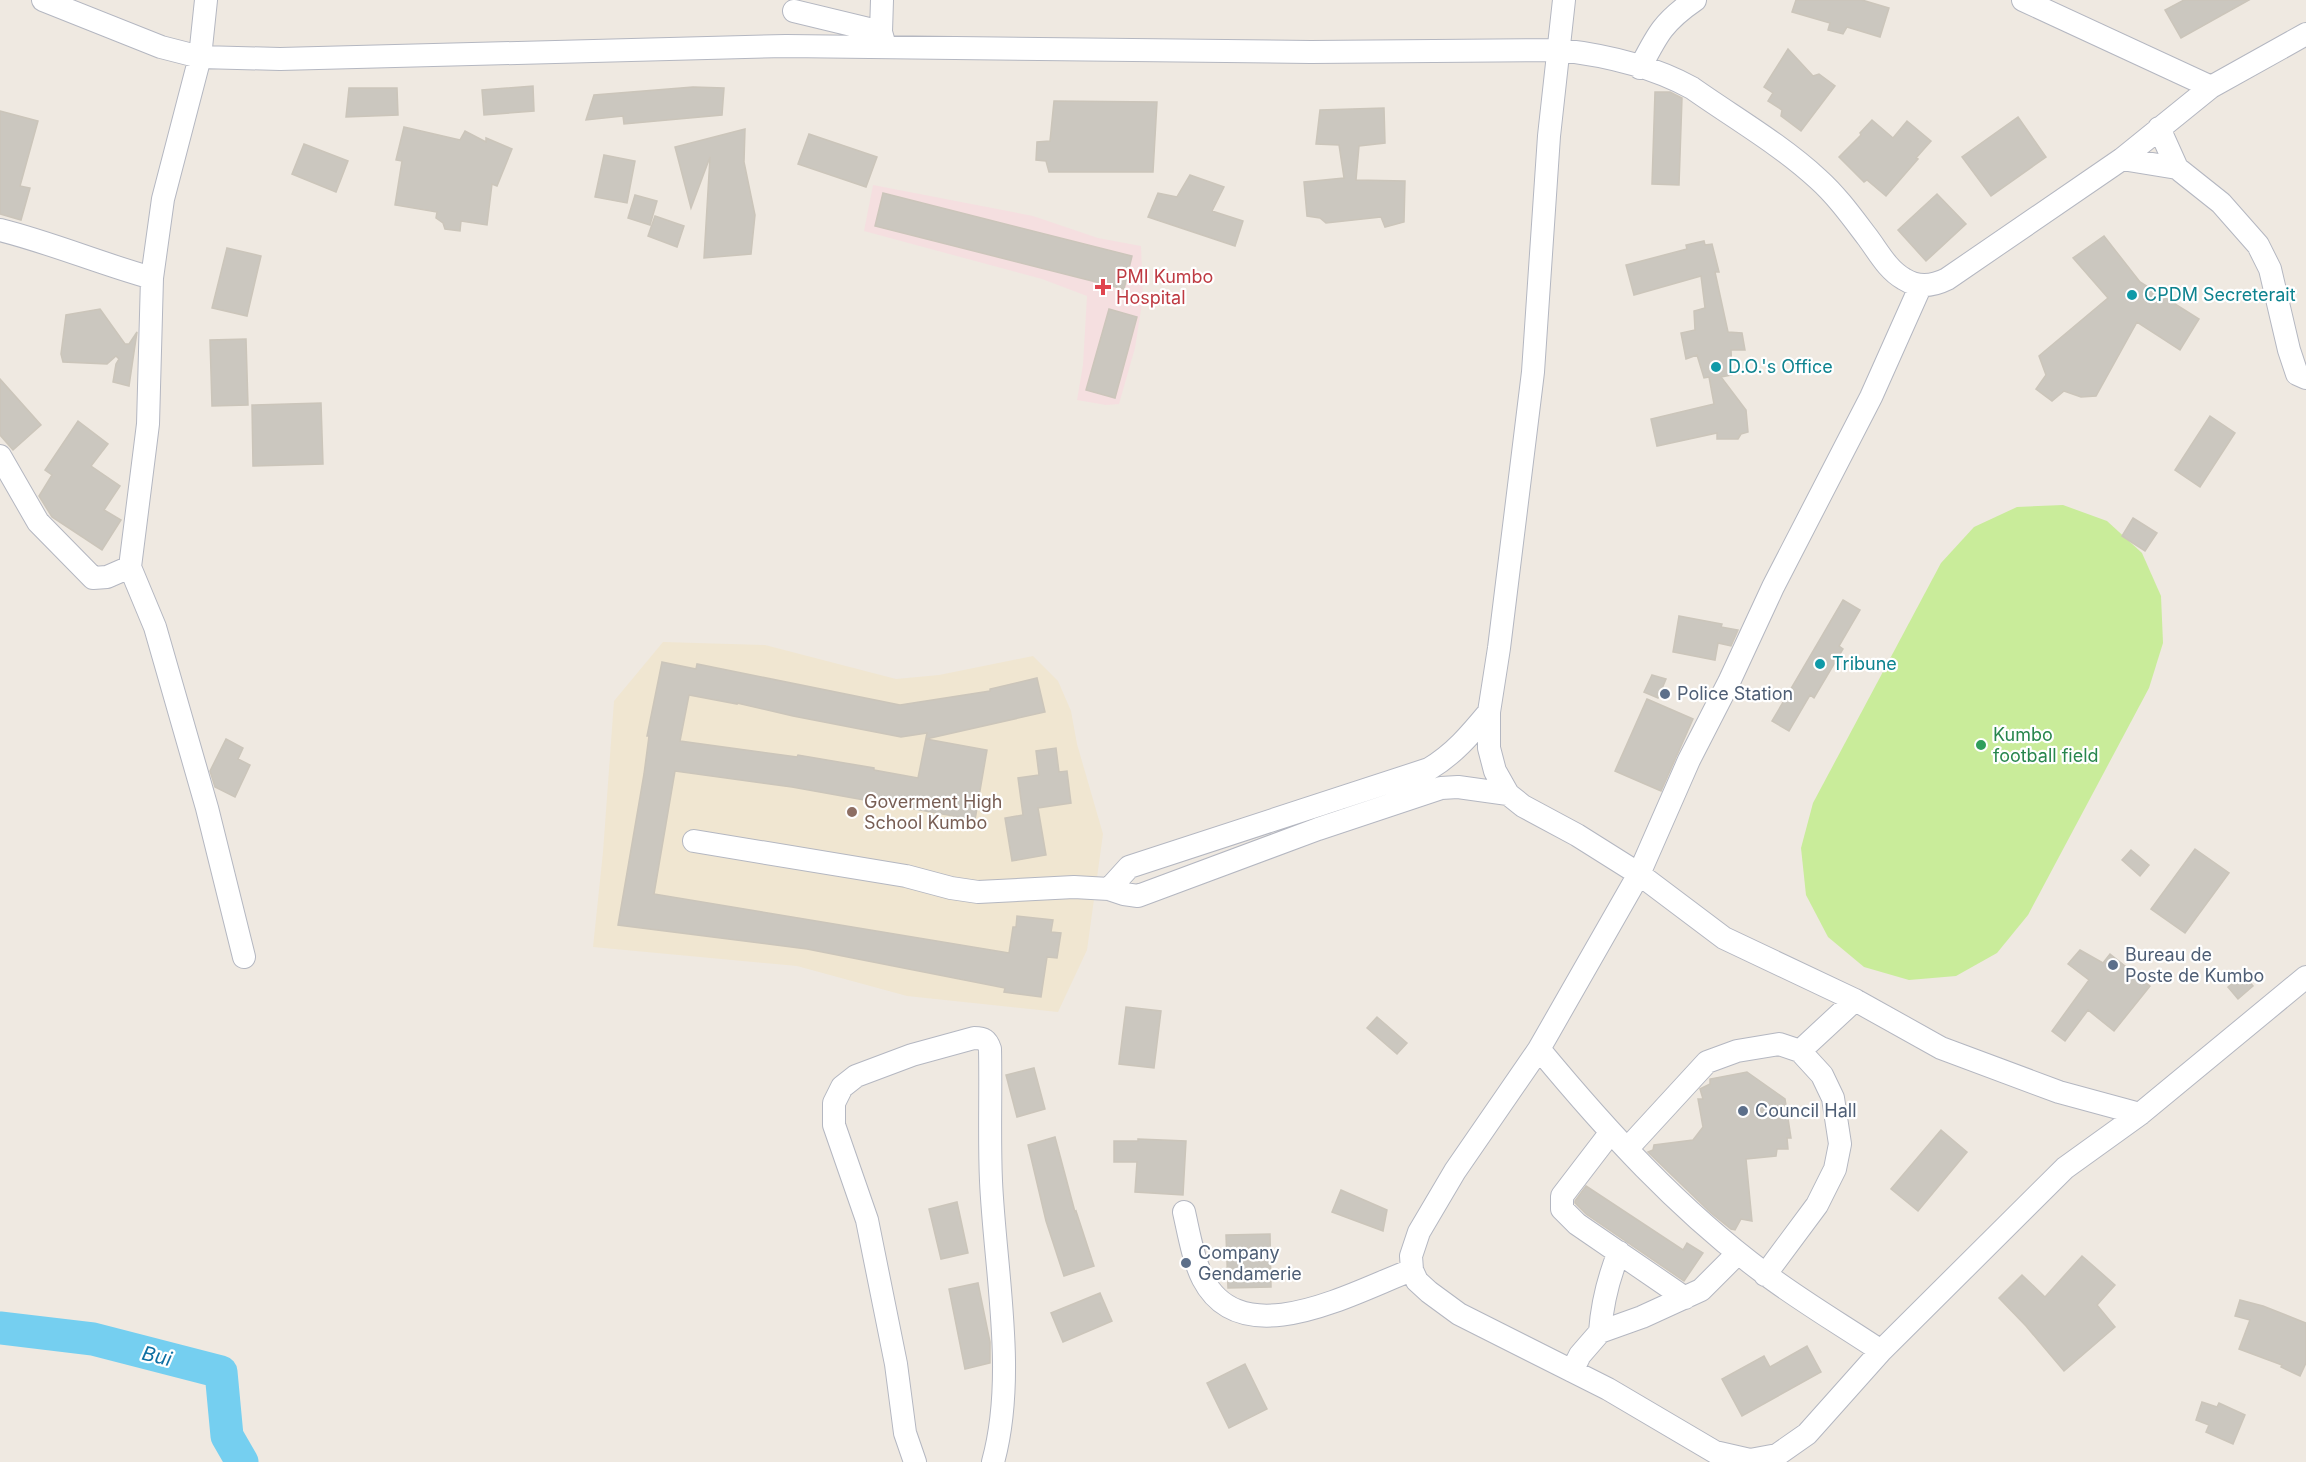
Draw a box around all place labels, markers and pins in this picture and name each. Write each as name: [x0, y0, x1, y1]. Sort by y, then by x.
place label: PMI Kumbo Hospital: [1116, 266, 1213, 308]
marker: PMI Kumbo Hospital: [1094, 278, 1112, 296]
place label: CPDM Secreterait: [2144, 284, 2296, 305]
marker: CPDM Secreterait: [2125, 288, 2139, 302]
place label: D.O.'s Office: [1728, 356, 1833, 377]
marker: D.O.'s Office: [1709, 360, 1723, 374]
place label: Tribune: [1832, 653, 1897, 674]
marker: Tribune: [1813, 657, 1827, 671]
place label: Police Station: [1677, 683, 1793, 704]
marker: Police Station: [1658, 687, 1672, 701]
place label: Kumbo football field: [1993, 724, 2099, 766]
marker: Kumbo football field: [1974, 738, 1988, 752]
place label: Goverment High School Kumbo: [864, 791, 1002, 833]
marker: Goverment High School Kumbo: [845, 805, 859, 819]
place label: Bureau de Poste de Kumbo: [2125, 944, 2264, 986]
marker: Bureau de Poste de Kumbo: [2106, 958, 2120, 972]
place label: Council Hall: [1755, 1100, 1857, 1121]
marker: Council Hall: [1736, 1104, 1750, 1118]
place label: Company Gendamerie: [1198, 1242, 1302, 1284]
marker: Company Gendamerie: [1179, 1256, 1193, 1270]

